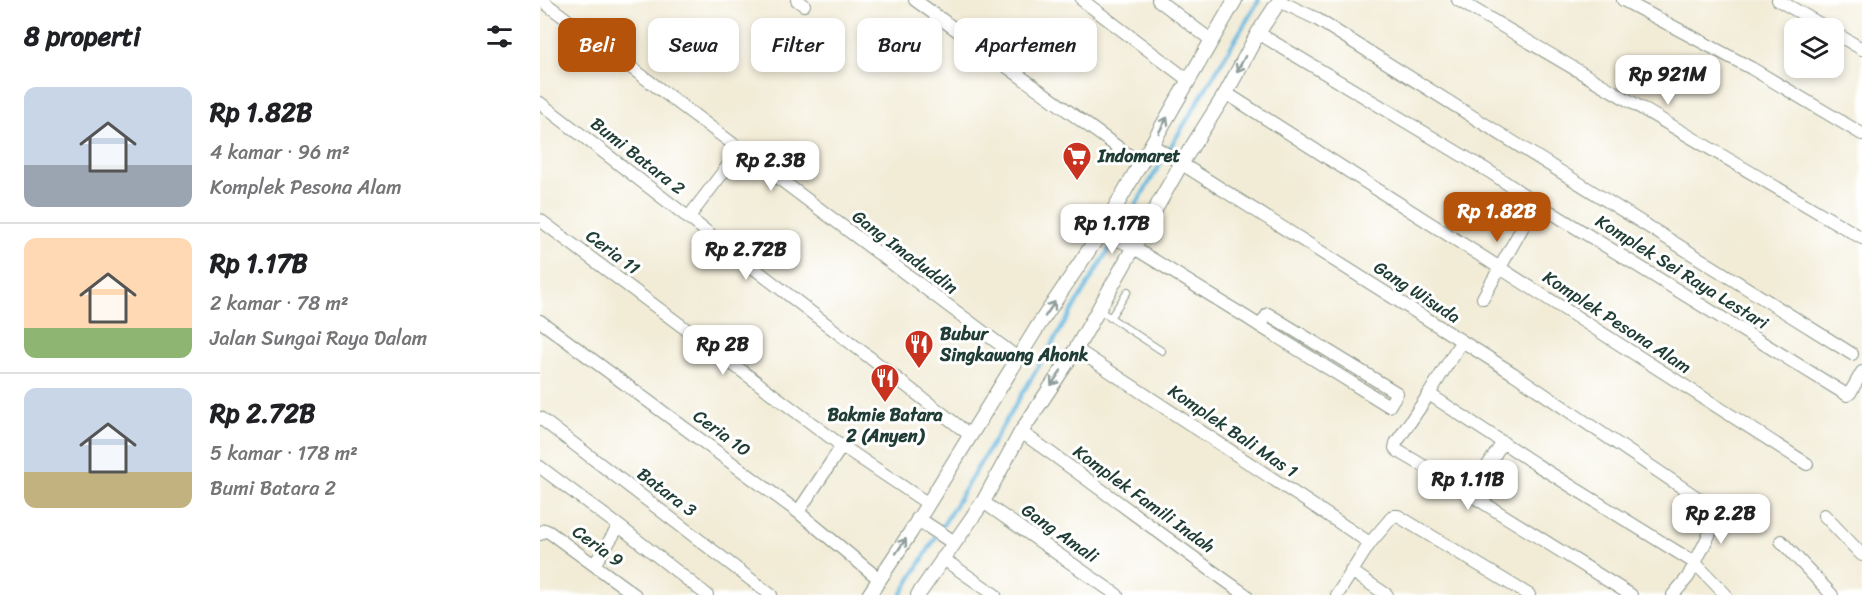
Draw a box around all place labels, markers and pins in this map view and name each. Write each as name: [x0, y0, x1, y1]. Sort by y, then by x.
pin: Rp 921M: [1613, 55, 1723, 106]
supermarket icon: Indomaret: [1061, 140, 1093, 182]
place label: Indomaret: [1097, 140, 1180, 172]
pin: Rp 2.3B: [716, 141, 826, 192]
pin: Rp 1.82B: [1435, 192, 1559, 243]
pin: Rp 1.17B: [1050, 204, 1174, 255]
pin: Rp 2.72B: [684, 230, 808, 281]
place label: Bubur Singkawang Ahonk: [939, 318, 1089, 371]
pin: Rp 2B: [681, 325, 765, 376]
restaurant icon: Bubur Singkawang Ahonk: [903, 328, 935, 370]
restaurant icon: Bakmie Batara 2 (Anyen): [869, 362, 901, 404]
place label: Bakmie Batara 2 (Anyen): [827, 399, 944, 452]
pin: Rp 1.11B: [1406, 460, 1530, 511]
pin: Rp 2.2B: [1666, 494, 1776, 545]

